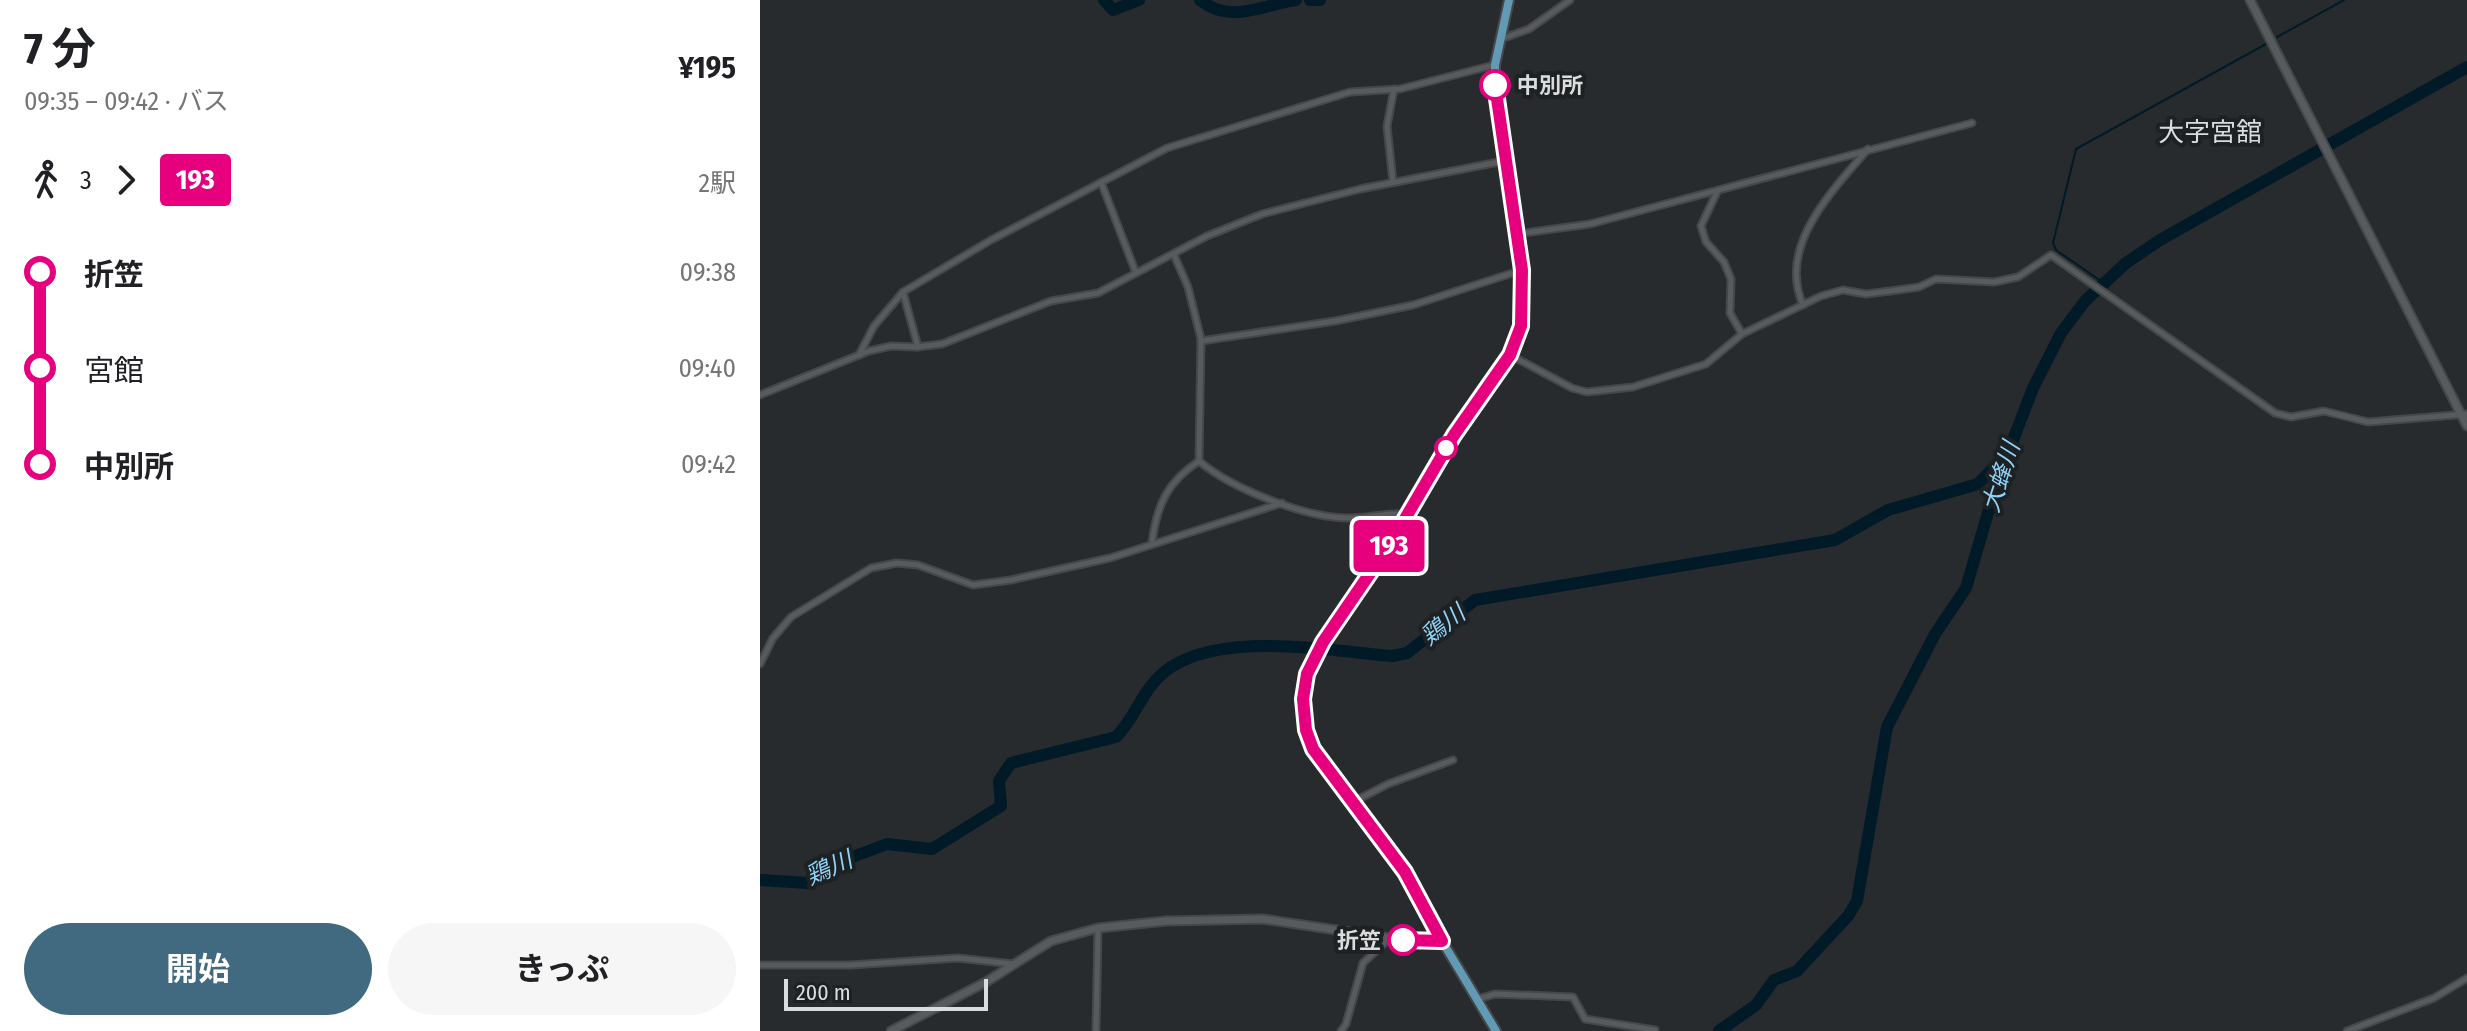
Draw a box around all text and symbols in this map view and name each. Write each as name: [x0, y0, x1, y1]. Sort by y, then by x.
text: 7 分: [24, 23, 96, 76]
text: ¥195: [678, 50, 736, 86]
marker: 中別所: [1480, 70, 1510, 100]
place label: 中別所: [1517, 72, 1583, 99]
text: 09:35 – 09:42 · バス: [24, 86, 229, 117]
district label: 大字宮舘: [2158, 117, 2262, 148]
icon: walk: [24, 158, 68, 202]
icon: forward: [104, 158, 148, 202]
text: 193: [176, 163, 215, 196]
text: 3: [80, 165, 92, 196]
text: 2駅: [699, 168, 736, 199]
text: 折笠: [84, 257, 144, 293]
text: 09:38: [680, 257, 736, 288]
text: 宮館: [84, 353, 144, 389]
text: 09:40: [679, 353, 736, 384]
water label: 大蜂川: [1977, 436, 2026, 516]
unlabelled marker: [1435, 437, 1457, 459]
text: 中別所: [84, 449, 174, 485]
text: 09:42: [681, 449, 736, 480]
line badge: 193: [1343, 520, 1435, 572]
text: 193: [1369, 529, 1409, 562]
water label: 鶏川: [1415, 597, 1473, 651]
water label: 鶏川: [801, 844, 859, 891]
button: 開始: [24, 923, 372, 1015]
button: きっぷ: [388, 923, 736, 1015]
marker: 折笠: [1388, 925, 1418, 955]
place label: 折笠: [1337, 927, 1381, 954]
scale bar: [784, 975, 988, 1011]
text: 200 m: [796, 979, 851, 1006]

